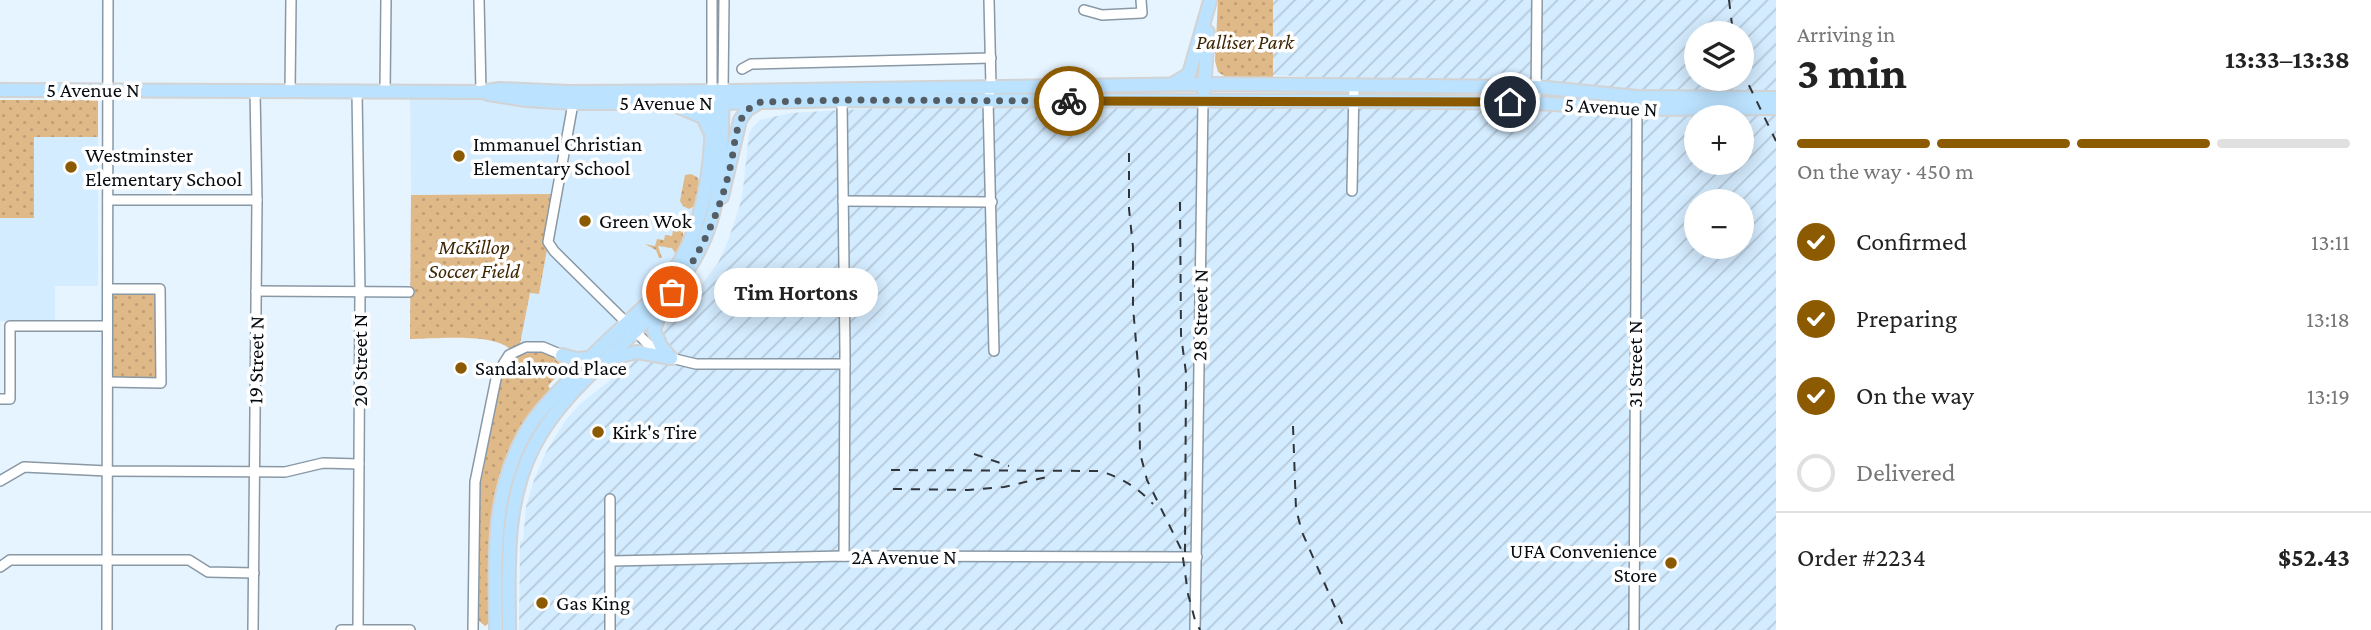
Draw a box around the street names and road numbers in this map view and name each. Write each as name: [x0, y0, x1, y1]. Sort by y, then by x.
street label: 5 Avenue N: [46, 78, 140, 102]
street label: 5 Avenue N: [619, 91, 713, 115]
street label: 5 Avenue N: [1564, 93, 1658, 121]
street label: 28 Street N: [1187, 269, 1213, 361]
street label: 20 Street N: [348, 314, 372, 406]
street label: 19 Street N: [243, 316, 269, 404]
street label: 31 Street N: [1623, 320, 1647, 408]
street label: 2A Avenue N: [851, 545, 957, 569]

